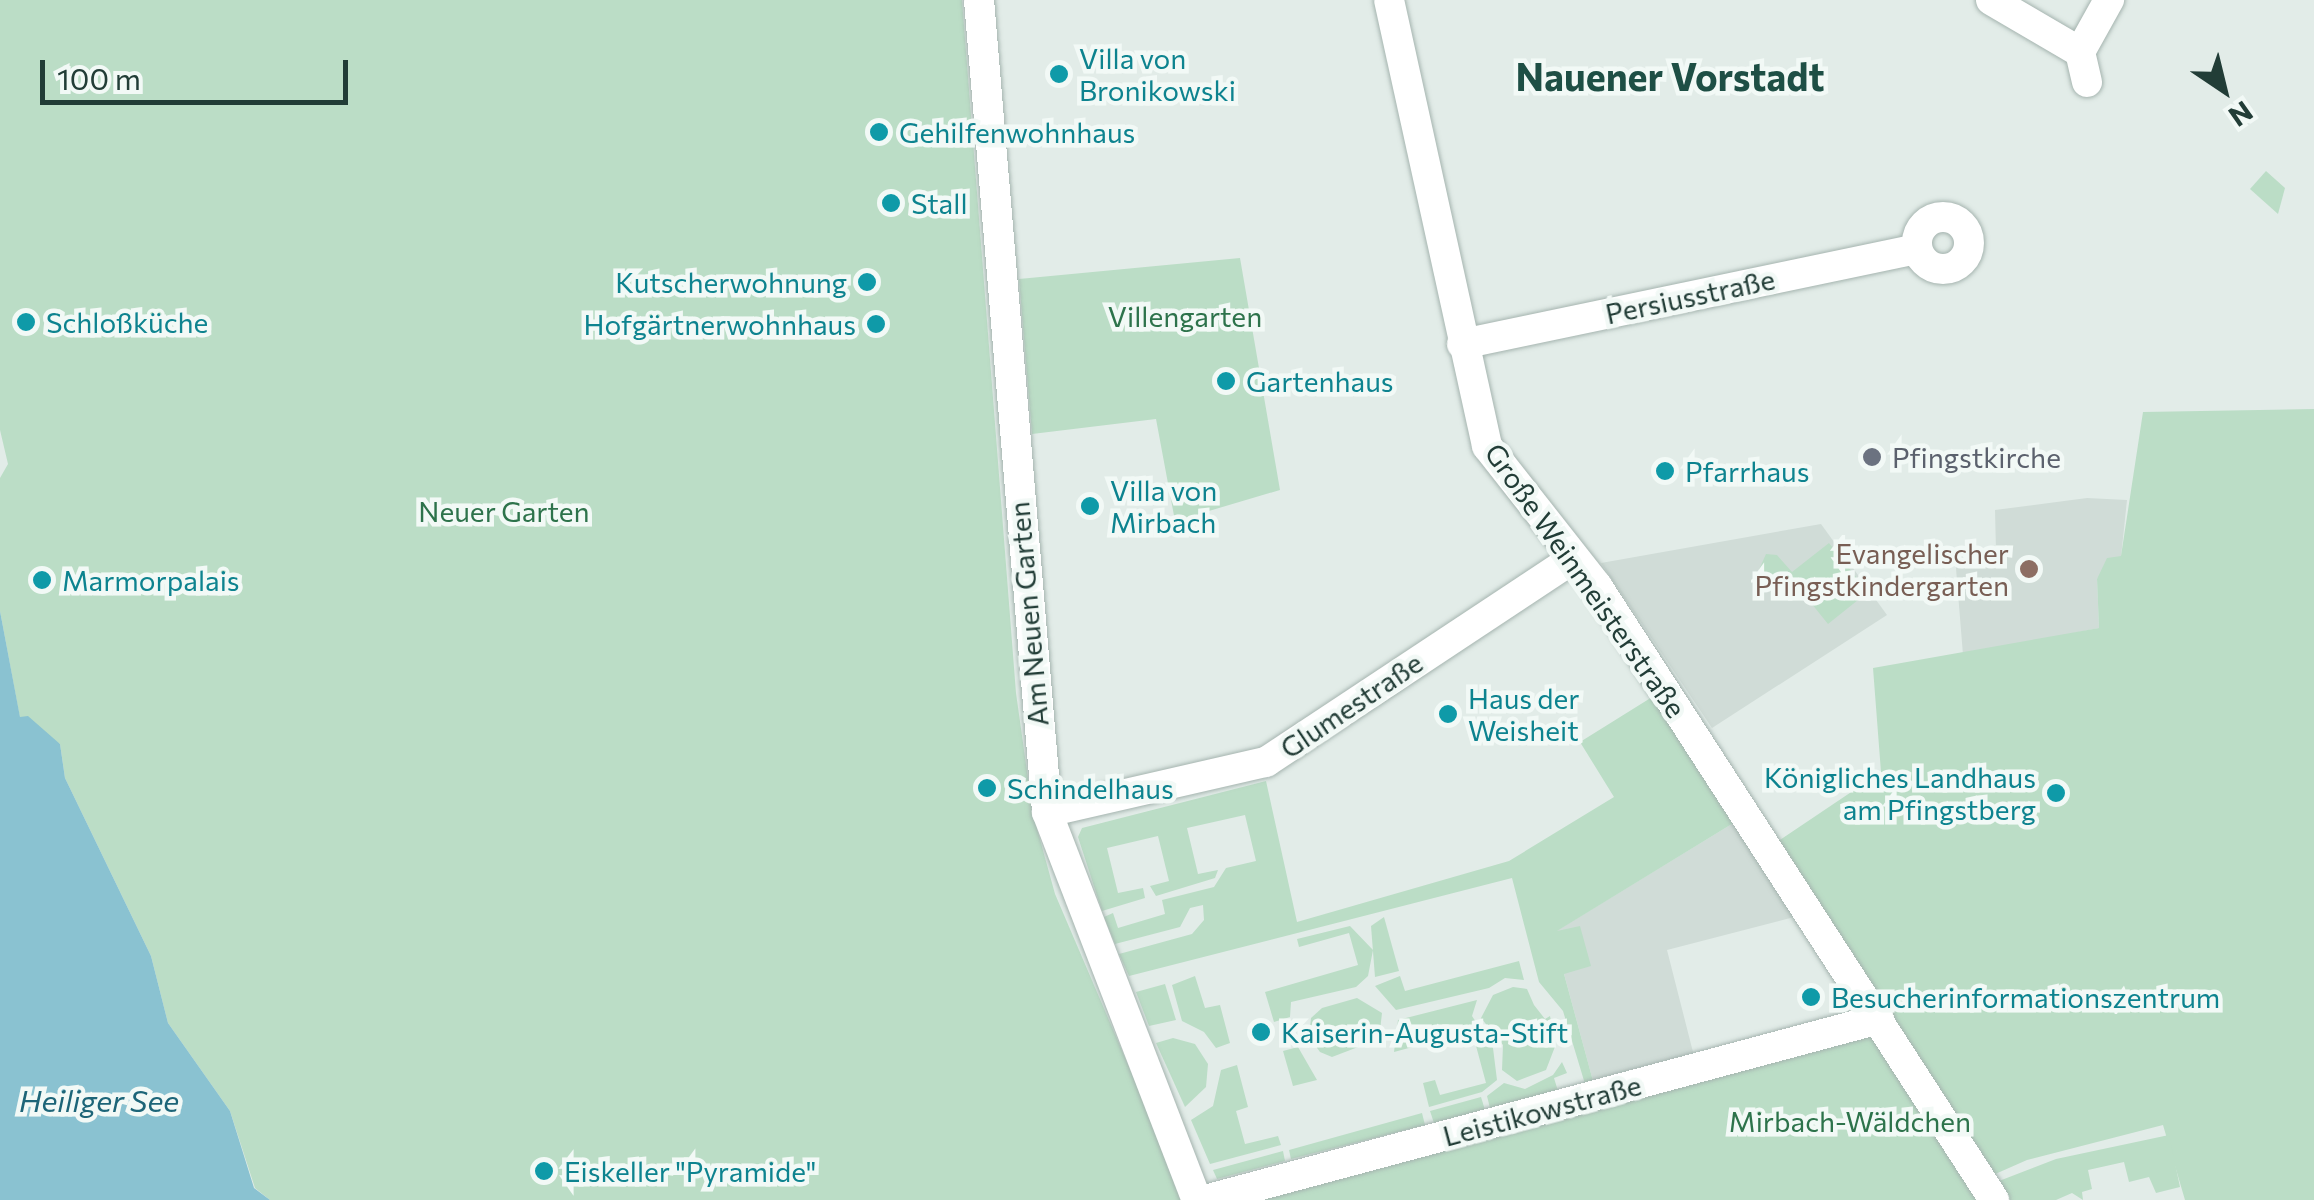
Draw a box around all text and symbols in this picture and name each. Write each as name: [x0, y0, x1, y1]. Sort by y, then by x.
scale bar: [45, 40, 352, 102]
north arrow: [2174, 40, 2274, 140]
place label: Villa von Bronikowski: [1079, 41, 1236, 107]
district label: Nauener Vorstadt: [1515, 53, 1825, 99]
text: 100 m: [57, 59, 141, 96]
marker: Villa von Bronikowski: [1048, 63, 1070, 85]
text: N: [2223, 95, 2260, 135]
place label: Gehilfenwohnhaus: [899, 115, 1135, 149]
marker: Gehilfenwohnhaus: [868, 121, 890, 143]
place label: Stall: [911, 186, 967, 220]
marker: Stall: [880, 192, 902, 214]
street label: Persiusstraße: [1602, 262, 1778, 330]
place label: Kutscherwohnung: [615, 265, 847, 299]
marker: Kutscherwohnung: [856, 271, 878, 293]
park label: Villengarten: [1108, 299, 1262, 333]
place label: Schloßküche: [46, 305, 208, 339]
place label: Hofgärtnerwohnhaus: [583, 307, 856, 341]
marker: Schloßküche: [15, 311, 37, 333]
marker: Hofgärtnerwohnhaus: [865, 313, 887, 335]
place label: Gartenhaus: [1246, 364, 1394, 398]
marker: Gartenhaus: [1215, 370, 1237, 392]
street label: Große Weinmeisterstraße: [1479, 437, 1693, 723]
place label: Pfingstkirche: [1892, 440, 2061, 474]
marker: Pfingstkirche: [1861, 446, 1883, 468]
place label: Pfarrhaus: [1685, 454, 1809, 488]
marker: Pfarrhaus: [1654, 460, 1676, 482]
place label: Villa von Mirbach: [1110, 473, 1217, 539]
park label: Neuer Garten: [418, 494, 590, 528]
marker: Villa von Mirbach: [1079, 495, 1101, 517]
street label: Am Neuen Garten: [1001, 500, 1055, 728]
place label: Evangelischer Pfingstkindergarten: [1754, 536, 2009, 602]
marker: Evangelischer Pfingstkindergarten: [2018, 558, 2040, 580]
place label: Marmorpalais: [62, 563, 240, 597]
marker: Marmorpalais: [31, 569, 53, 591]
street label: Glumestraße: [1274, 645, 1428, 765]
place label: Haus der Weisheit: [1468, 681, 1579, 747]
marker: Haus der Weisheit: [1437, 703, 1459, 725]
place label: Königliches Landhaus am Pfingstberg: [1764, 760, 2036, 826]
place label: Schindelhaus: [1007, 771, 1174, 805]
marker: Schindelhaus: [976, 777, 998, 799]
marker: Königliches Landhaus am Pfingstberg: [2045, 782, 2067, 804]
place label: Besucherinformationszentrum: [1831, 980, 2220, 1014]
marker: Besucherinformationszentrum: [1800, 986, 1822, 1008]
place label: Kaiserin-Augusta-Stift: [1281, 1015, 1568, 1049]
marker: Kaiserin-Augusta-Stift: [1250, 1021, 1272, 1043]
street label: Leistikowstraße: [1439, 1067, 1645, 1153]
water label: Heiliger See: [19, 1082, 179, 1118]
park label: Mirbach-Wäldchen: [1729, 1104, 1971, 1138]
place label: Eiskeller "Pyramide": [564, 1154, 816, 1188]
marker: Eiskeller "Pyramide": [533, 1160, 555, 1182]

